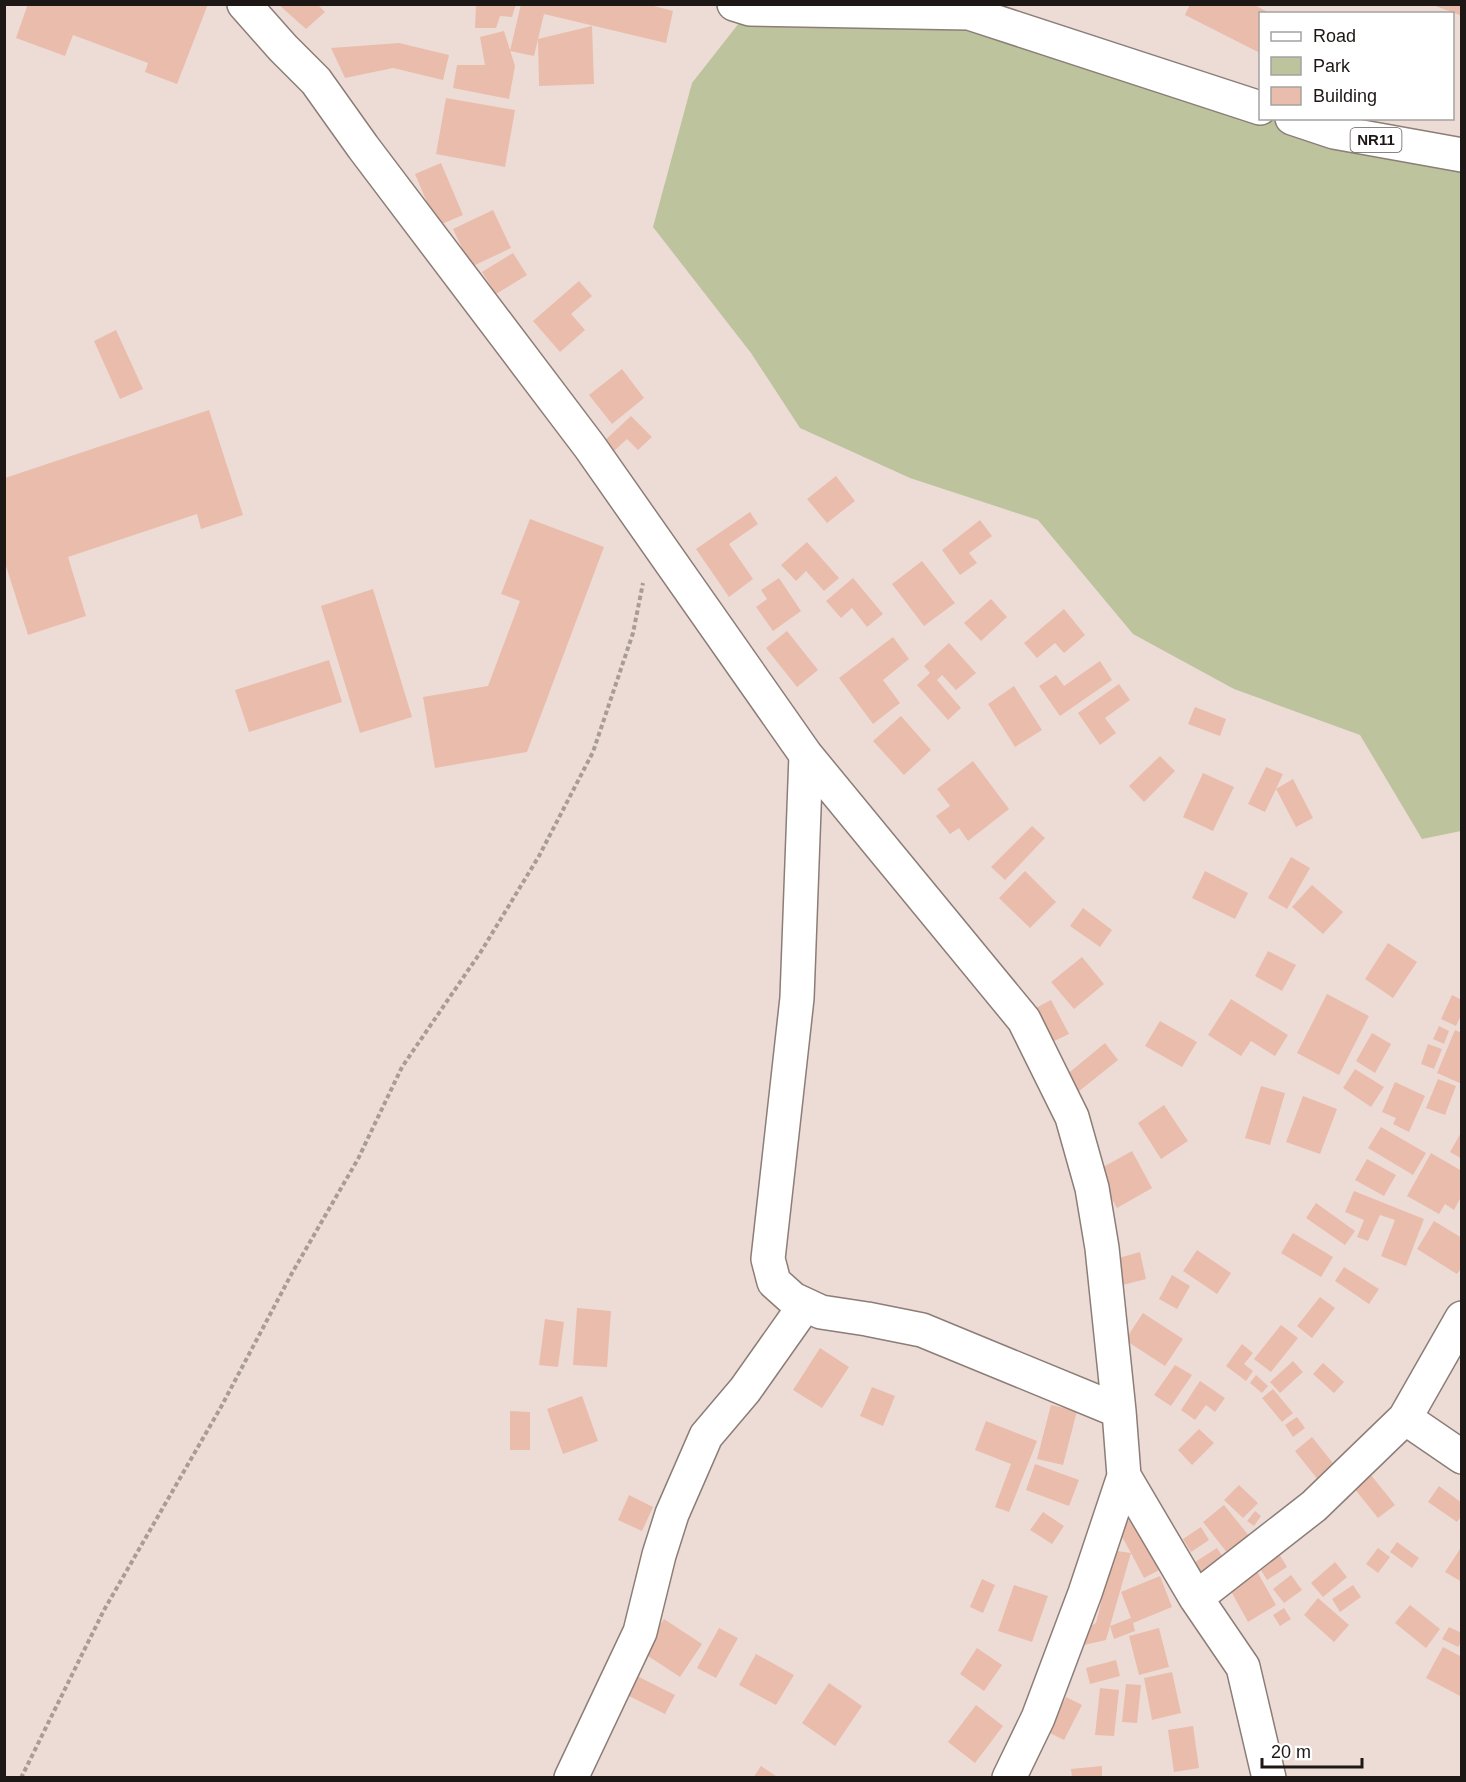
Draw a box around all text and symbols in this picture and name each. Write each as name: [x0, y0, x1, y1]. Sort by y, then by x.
legend: [1259, 12, 1454, 120]
text: Road: [1313, 26, 1356, 46]
text: Park: [1313, 56, 1351, 76]
text: Building: [1313, 86, 1377, 106]
road number: NR11: [1350, 128, 1402, 152]
scale bar: [1262, 1731, 1362, 1769]
text: 20 m: [1271, 1742, 1311, 1762]

